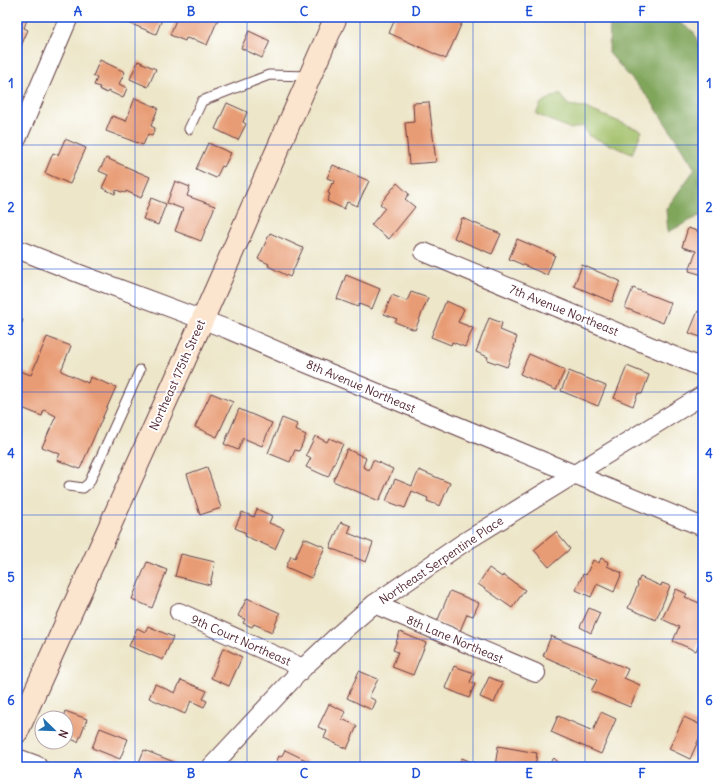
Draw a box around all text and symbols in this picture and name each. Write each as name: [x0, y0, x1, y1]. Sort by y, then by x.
text: A: [74, 3, 83, 20]
text: B: [187, 3, 196, 20]
text: C: [300, 3, 309, 20]
text: D: [411, 3, 421, 20]
text: E: [525, 3, 533, 20]
text: F: [638, 3, 646, 20]
text: 1: [8, 75, 14, 92]
text: 1: [706, 75, 712, 92]
text: 2: [7, 199, 15, 216]
text: 2: [705, 199, 713, 216]
street label: 7th Avenue Northeast: [507, 281, 621, 339]
street label: Northeast 175th Street: [146, 317, 208, 433]
text: 3: [7, 322, 15, 339]
text: 3: [705, 322, 713, 339]
street label: 8th Avenue Northeast: [304, 356, 418, 416]
text: 4: [7, 445, 15, 462]
text: 4: [705, 445, 713, 462]
street label: Northeast Serpentine Place: [376, 513, 506, 607]
text: 5: [7, 569, 15, 586]
text: 5: [705, 569, 713, 586]
street label: 9th Court Northeast: [189, 611, 293, 669]
street label: 8th Lane Northeast: [404, 612, 506, 666]
text: 6: [7, 692, 15, 709]
text: 6: [705, 692, 713, 709]
north arrow: [34, 710, 74, 750]
text: N: [55, 728, 71, 740]
text: A: [74, 765, 83, 782]
text: B: [187, 765, 196, 782]
text: C: [300, 765, 309, 782]
text: D: [411, 765, 421, 782]
text: E: [525, 765, 533, 782]
text: F: [638, 765, 646, 782]

